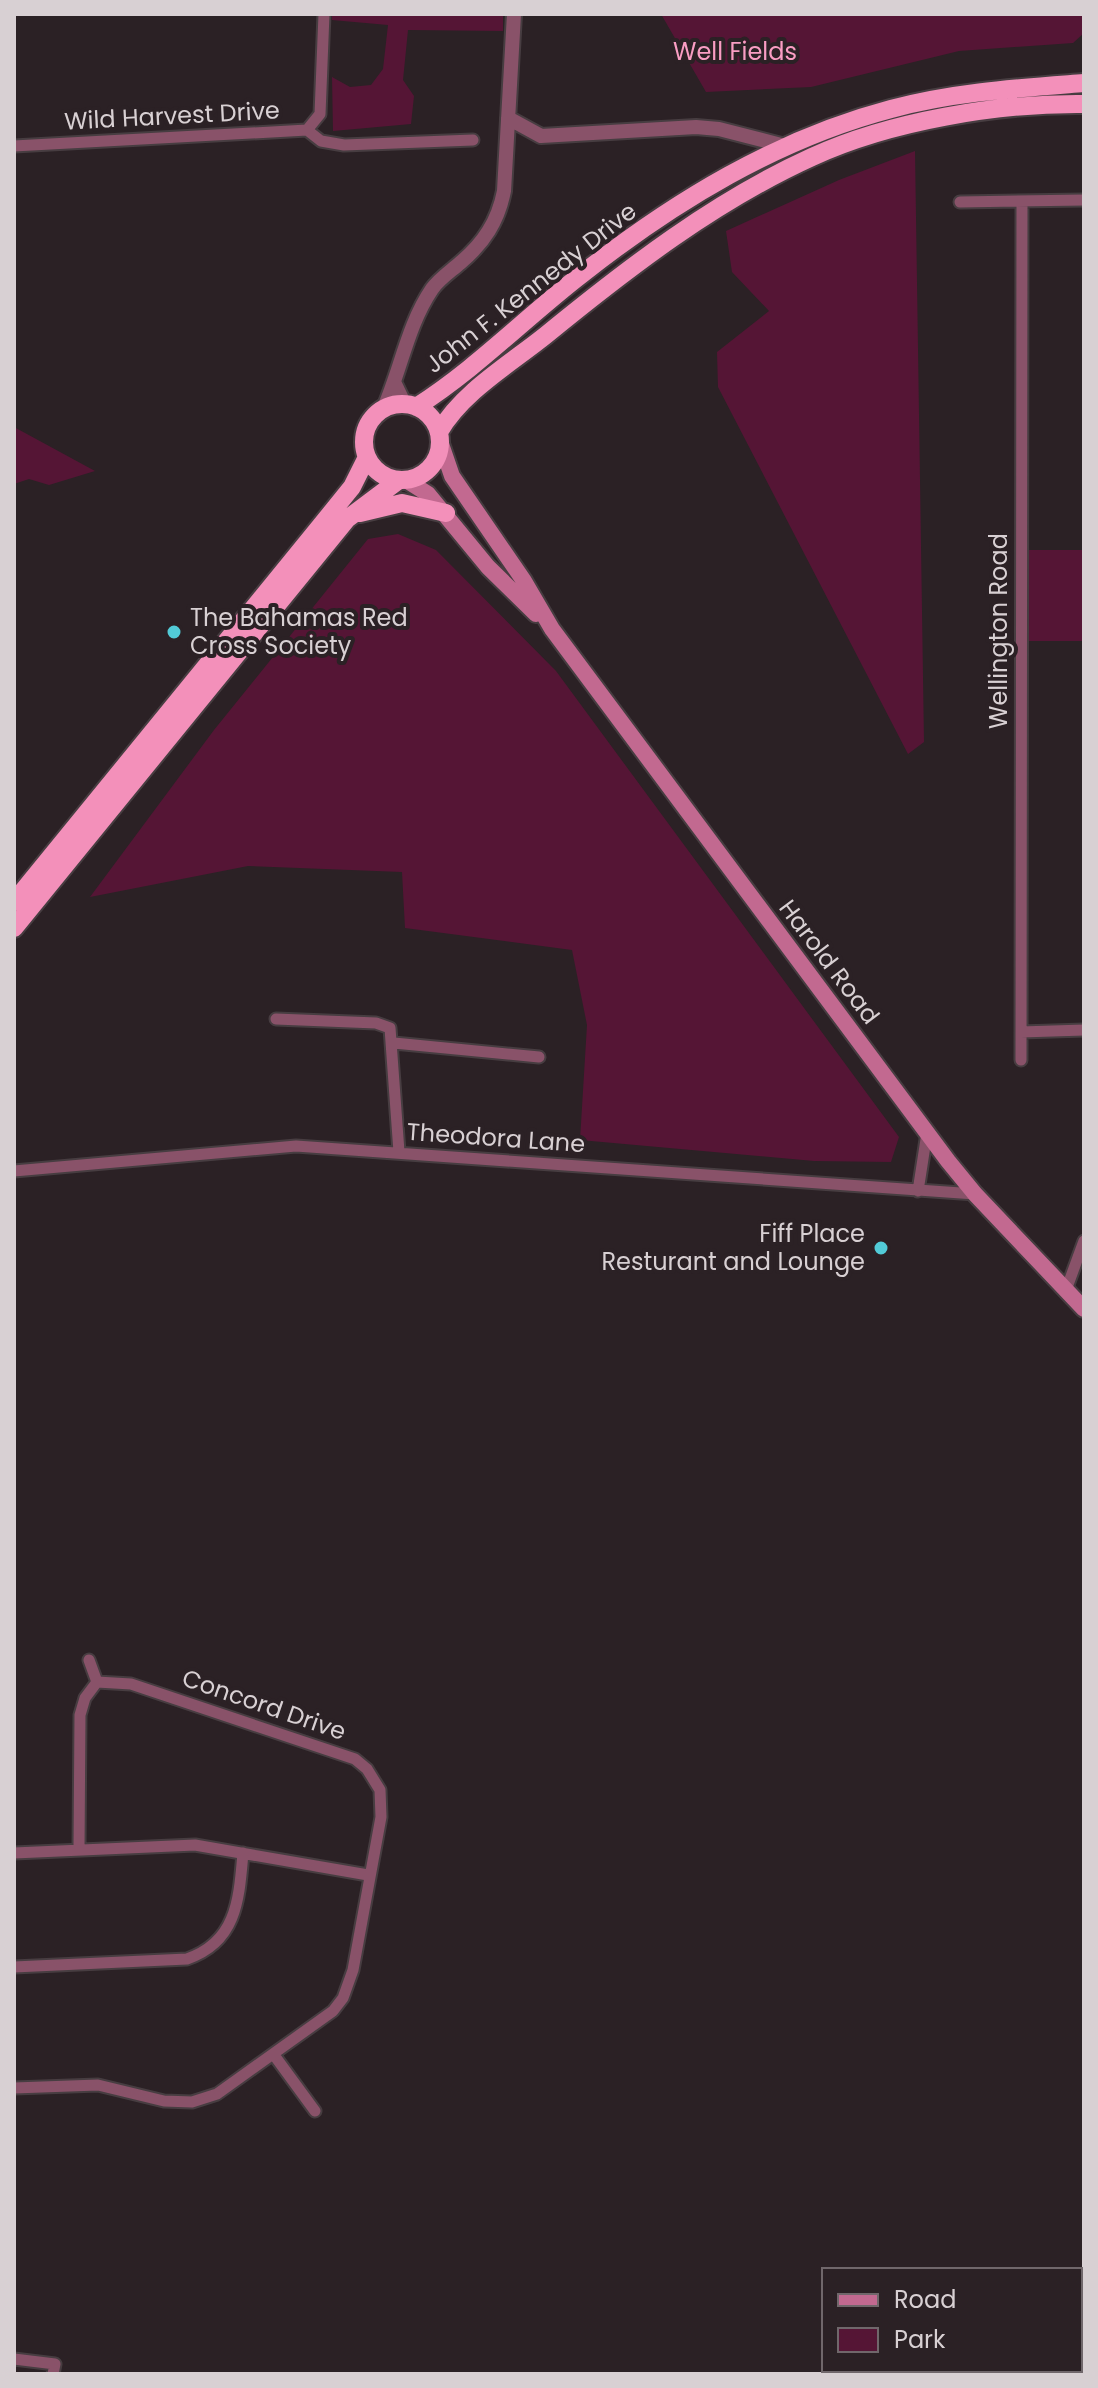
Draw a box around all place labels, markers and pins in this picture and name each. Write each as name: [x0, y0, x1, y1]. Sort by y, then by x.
place label: The Bahamas Red Cross Society: [190, 601, 408, 662]
marker: The Bahamas Red Cross Society: [165, 623, 183, 641]
place label: Fiff Place Resturant and Lounge: [601, 1217, 865, 1278]
marker: Fiff Place Resturant and Lounge: [872, 1239, 890, 1257]

